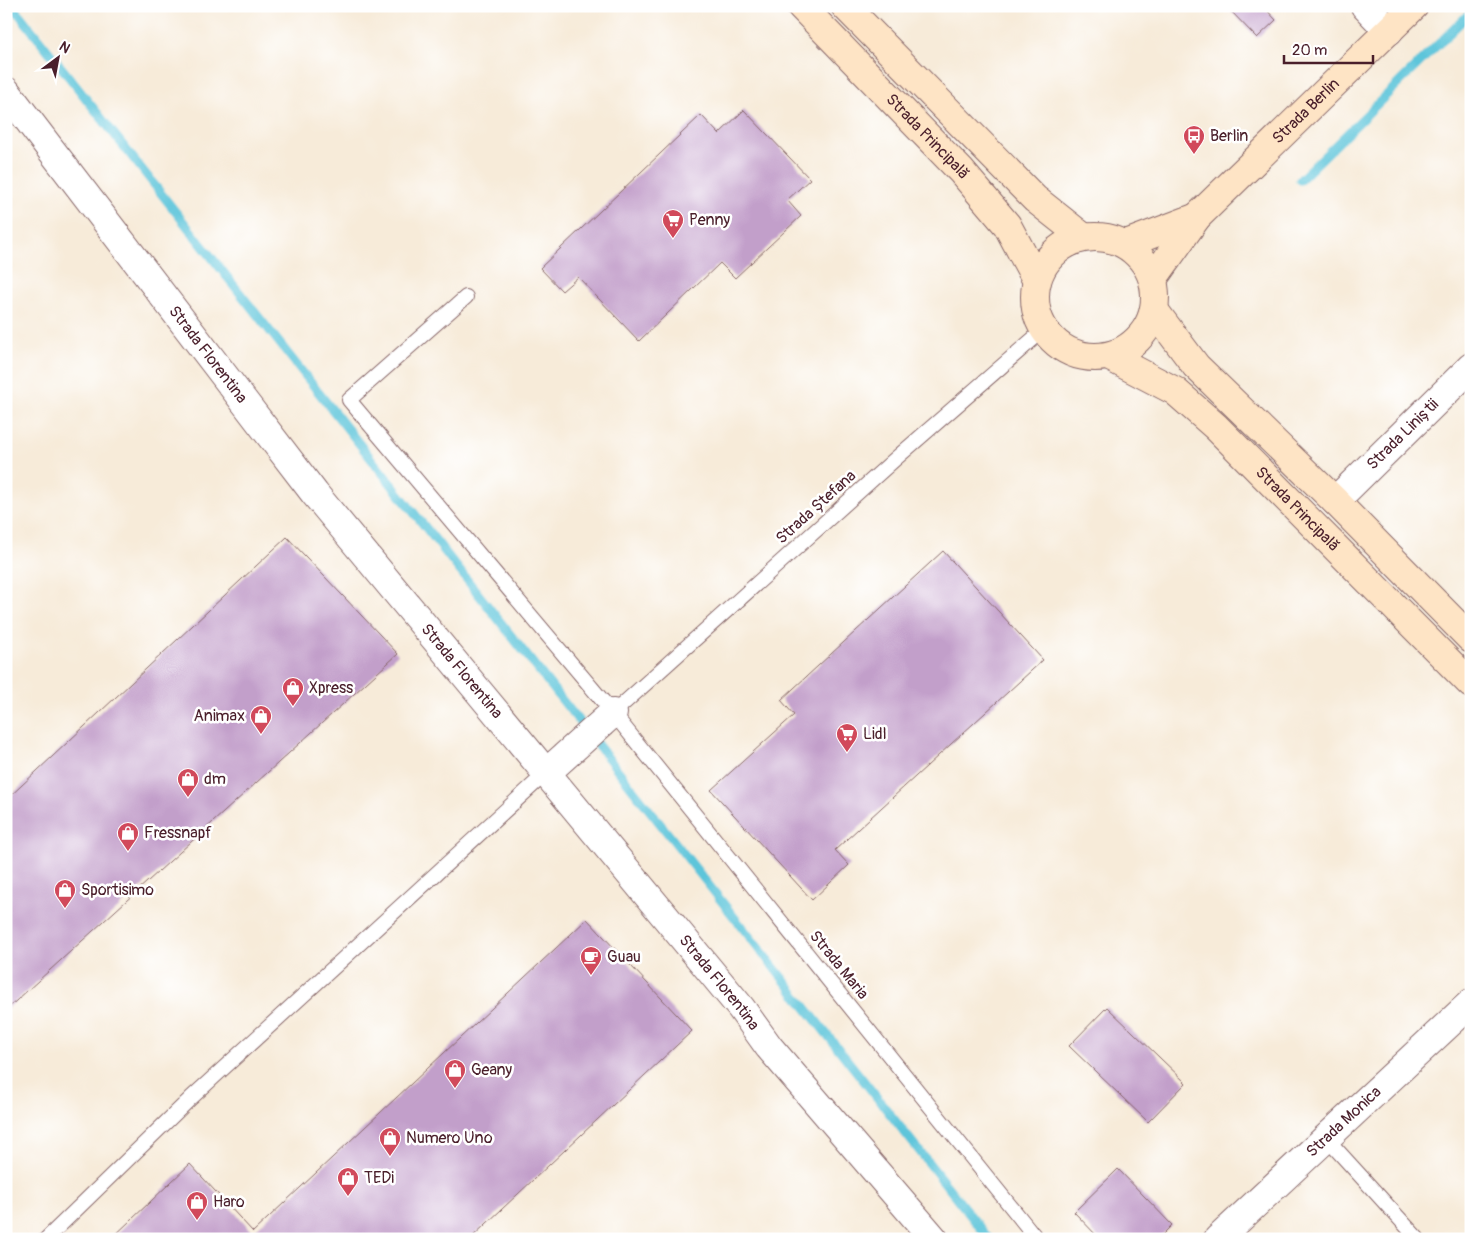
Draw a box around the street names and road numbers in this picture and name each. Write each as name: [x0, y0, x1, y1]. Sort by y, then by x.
street label: Strada Berlin: [1268, 74, 1344, 148]
street label: Strada Principală: [882, 90, 974, 184]
street label: Strada Florentina: [164, 302, 252, 407]
street label: Strada Liniștii: [1362, 394, 1443, 474]
street label: Strada Principală: [1251, 463, 1344, 556]
street label: Strada Ștefana: [772, 466, 860, 548]
street label: Strada Florentina: [417, 620, 507, 723]
street label: Strada Maria: [805, 927, 873, 1003]
street label: Strada Florentina: [675, 931, 764, 1034]
street label: Strada Monica: [1302, 1082, 1385, 1161]

